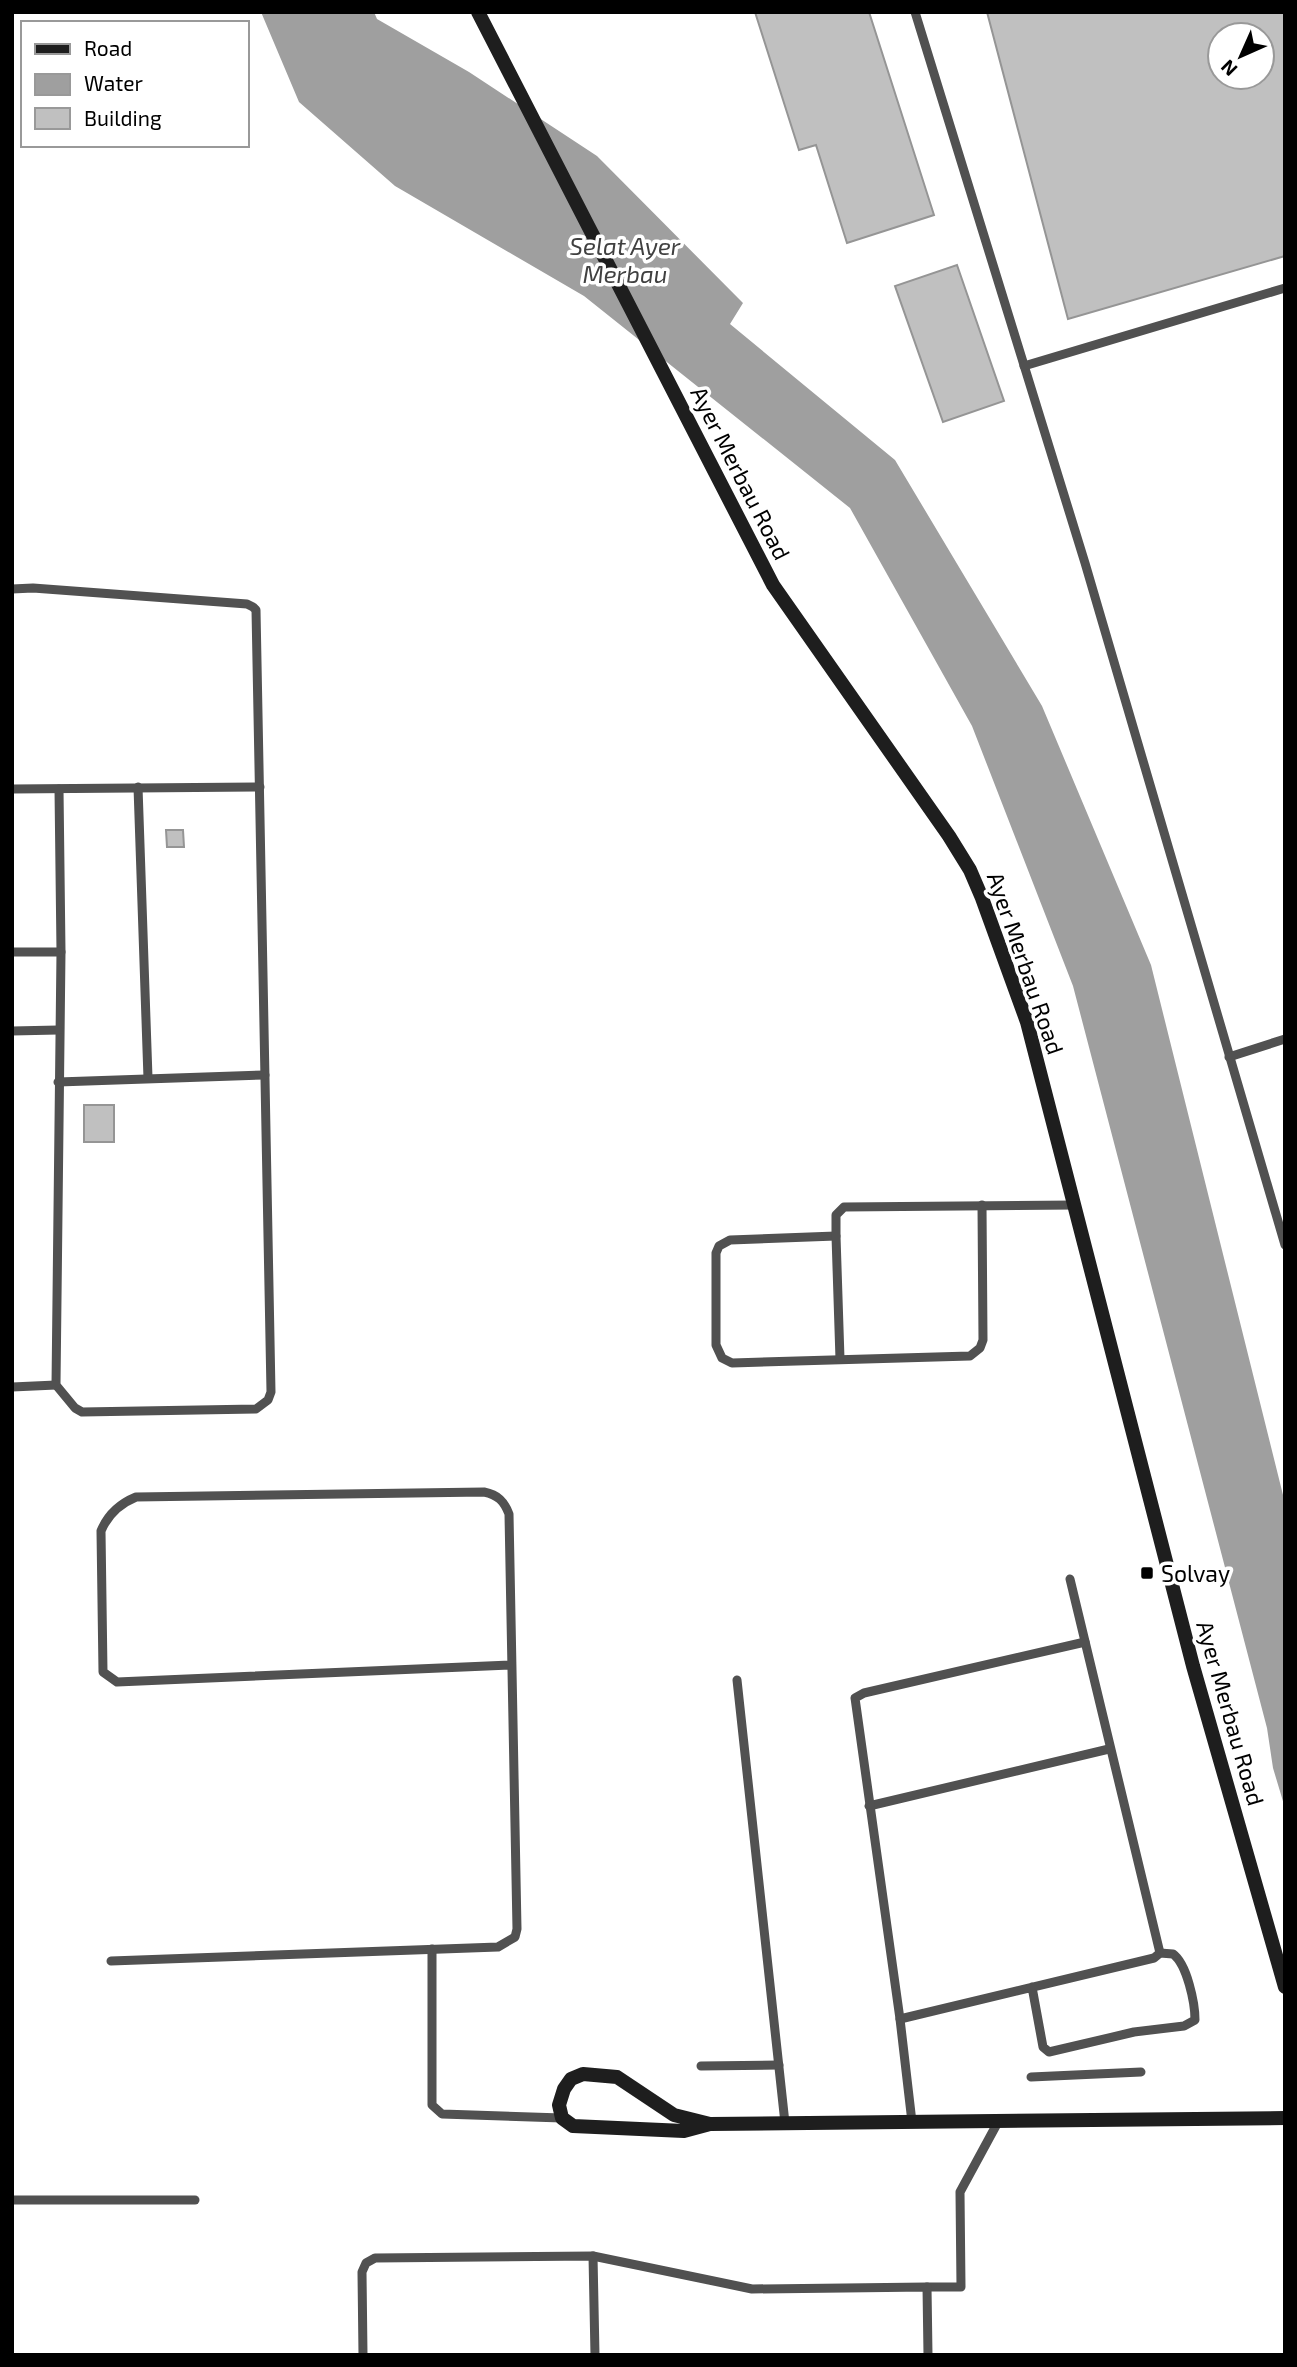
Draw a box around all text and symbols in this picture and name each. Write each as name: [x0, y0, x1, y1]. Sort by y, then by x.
legend: [21, 21, 248, 147]
north arrow: [1206, 21, 1276, 91]
text: Road: [84, 35, 132, 60]
text: N: [1216, 55, 1242, 81]
text: Water: [84, 70, 143, 95]
text: Building: [84, 105, 162, 130]
water label: Selat Ayer Merbau: [570, 231, 681, 288]
street label: Ayer Merbau Road: [685, 382, 797, 564]
street label: Ayer Merbau Road: [982, 868, 1070, 1058]
place label: Solvay: [1161, 1559, 1230, 1587]
marker: Solvay: [1139, 1565, 1155, 1581]
street label: Ayer Merbau Road: [1191, 1617, 1271, 1809]

